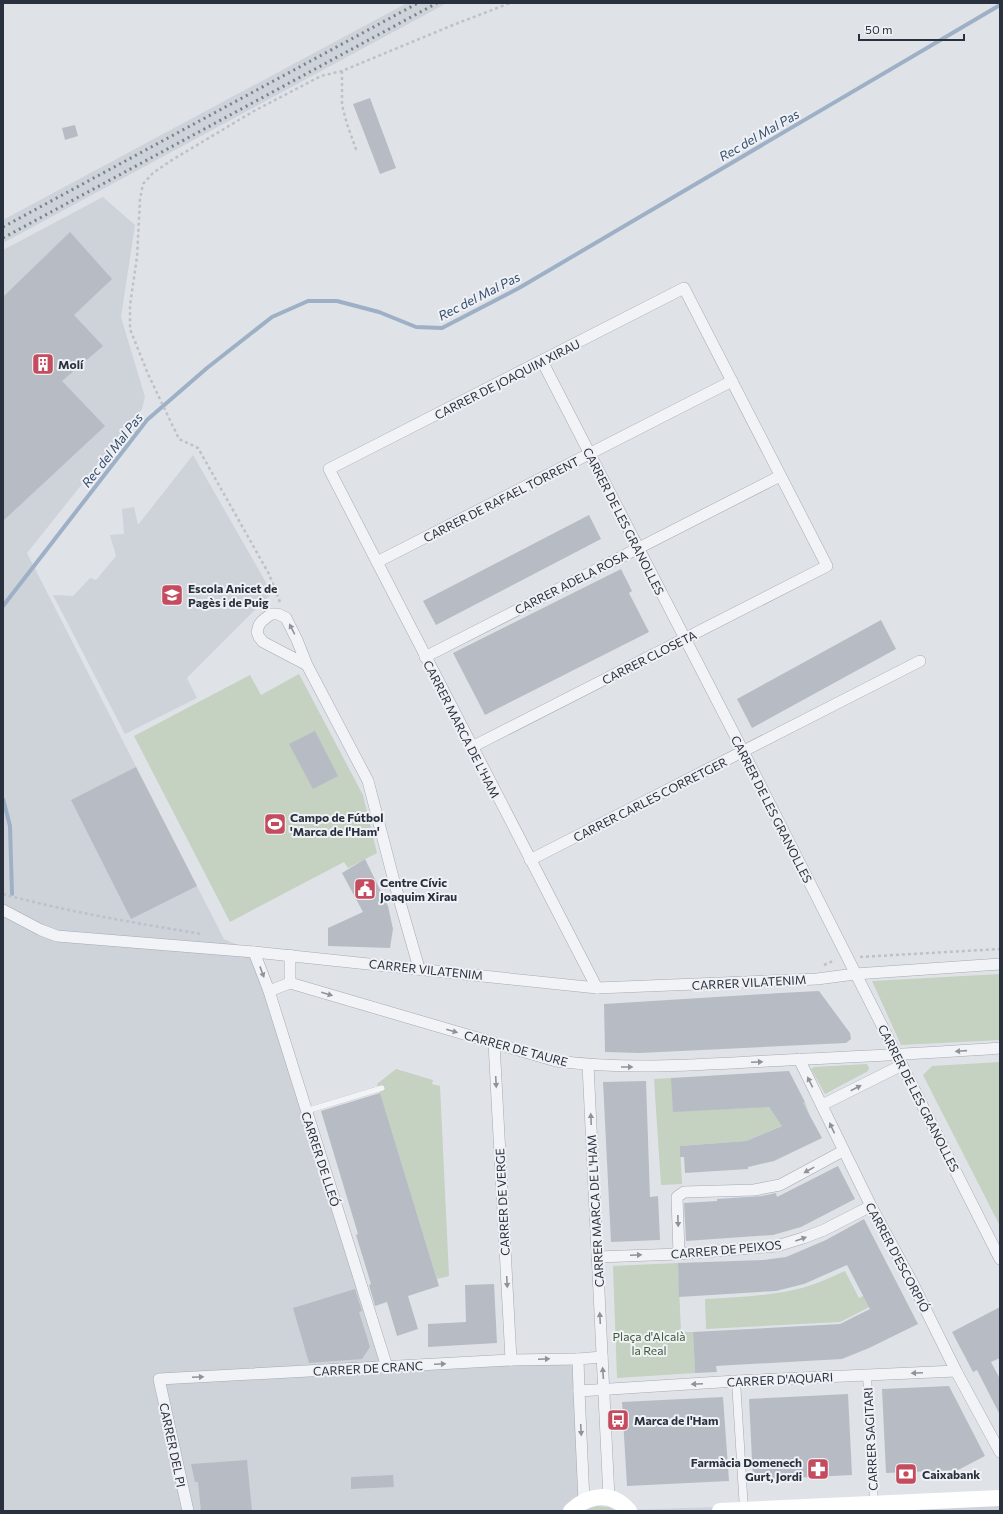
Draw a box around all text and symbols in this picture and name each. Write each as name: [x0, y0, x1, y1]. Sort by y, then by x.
scale bar: [859, 16, 964, 42]
text: 50 m: [865, 22, 893, 36]
water label: Rec del Mal Pas: [716, 106, 802, 164]
water label: Rec del Mal Pas: [435, 268, 523, 324]
street label: CARRER DE JOAQUIM XIRAU: [432, 336, 582, 423]
building icon: Molí: [30, 351, 56, 377]
place label: Molí: [58, 357, 84, 371]
water label: Rec del Mal Pas: [78, 410, 146, 490]
street label: CARRER DE LES GRANOLLES: [581, 445, 667, 597]
street label: CARRER DE RAFAEL TORRENT: [421, 453, 581, 544]
street label: CARRER ADELA ROSA: [512, 547, 630, 617]
place label: Escola Anicet de Pagès i de Puig: [188, 581, 277, 609]
school or university icon: Escola Anicet de Pagès i de Puig: [159, 582, 185, 608]
one-way arrow: [289, 623, 295, 635]
street label: CARRER CLOSETA: [600, 627, 698, 687]
street label: CARRER MARCA DE L'HAM: [421, 658, 503, 800]
street label: CARRER DE LES GRANOLLES: [729, 733, 815, 885]
street label: CARRER CARLES CORRETGER: [571, 754, 729, 844]
place label: Campo de Fútbol 'Marca de l'Ham': [290, 810, 384, 838]
sports icon: Campo de Fútbol 'Marca de l'Ham': [262, 811, 288, 837]
place label: Centre Cívic Joaquim Xirau: [380, 875, 457, 904]
public building icon: Centre Cívic Joaquim Xirau: [352, 876, 378, 902]
street label: CARRER VILATENIM: [368, 956, 484, 982]
one-way arrow: [259, 966, 265, 978]
street label: CARRER VILATENIM: [691, 972, 807, 992]
one-way arrow: [322, 991, 334, 997]
street label: CARRER DE LES GRANOLLES: [876, 1022, 962, 1174]
street label: CARRER DE TAURE: [463, 1027, 569, 1069]
one-way arrow: [446, 1028, 458, 1034]
one-way arrow: [955, 1047, 967, 1054]
one-way arrow: [751, 1058, 763, 1065]
one-way arrow: [621, 1064, 634, 1070]
one-way arrow: [493, 1076, 500, 1088]
one-way arrow: [807, 1077, 813, 1088]
one-way arrow: [851, 1084, 862, 1091]
street label: CARRER DE LLEÓ: [299, 1110, 343, 1208]
one-way arrow: [587, 1113, 594, 1125]
one-way arrow: [829, 1122, 835, 1134]
street label: CARRER MARCA DE L'HAM: [584, 1134, 606, 1288]
street label: CARRER DE VERGE: [492, 1148, 512, 1256]
one-way arrow: [803, 1166, 815, 1173]
street label: CARRER D'ESCORPIÓ: [863, 1200, 933, 1314]
one-way arrow: [674, 1215, 681, 1227]
one-way arrow: [795, 1235, 807, 1241]
street label: CARRER DE PEIXOS: [670, 1237, 782, 1261]
one-way arrow: [630, 1252, 642, 1259]
one-way arrow: [503, 1276, 510, 1288]
one-way arrow: [597, 1311, 603, 1324]
park label: Plaça d'Alcalà la Real: [613, 1329, 685, 1357]
one-way arrow: [538, 1356, 550, 1363]
street label: CARRER DE CRANC: [313, 1358, 423, 1378]
one-way arrow: [434, 1361, 446, 1368]
one-way arrow: [600, 1367, 607, 1379]
street label: CARRER D'AQUARI: [726, 1369, 834, 1389]
one-way arrow: [910, 1370, 923, 1376]
one-way arrow: [192, 1373, 204, 1380]
one-way arrow: [691, 1380, 703, 1387]
street label: CARRER SAGITARI: [860, 1387, 880, 1491]
street label: CARRER DEL PI: [157, 1401, 189, 1489]
bus stop icon: Marca de l'Ham: [605, 1407, 631, 1433]
place label: Marca de l'Ham: [634, 1413, 718, 1427]
one-way arrow: [578, 1424, 584, 1437]
place label: Farmàcia Domenech Gurt, Jordi: [691, 1455, 802, 1484]
pharmacy icon: Farmàcia Domenech Gurt, Jordi: [805, 1456, 831, 1482]
bank icon: Caixabank: [893, 1461, 919, 1487]
place label: Caixabank: [922, 1467, 980, 1481]

